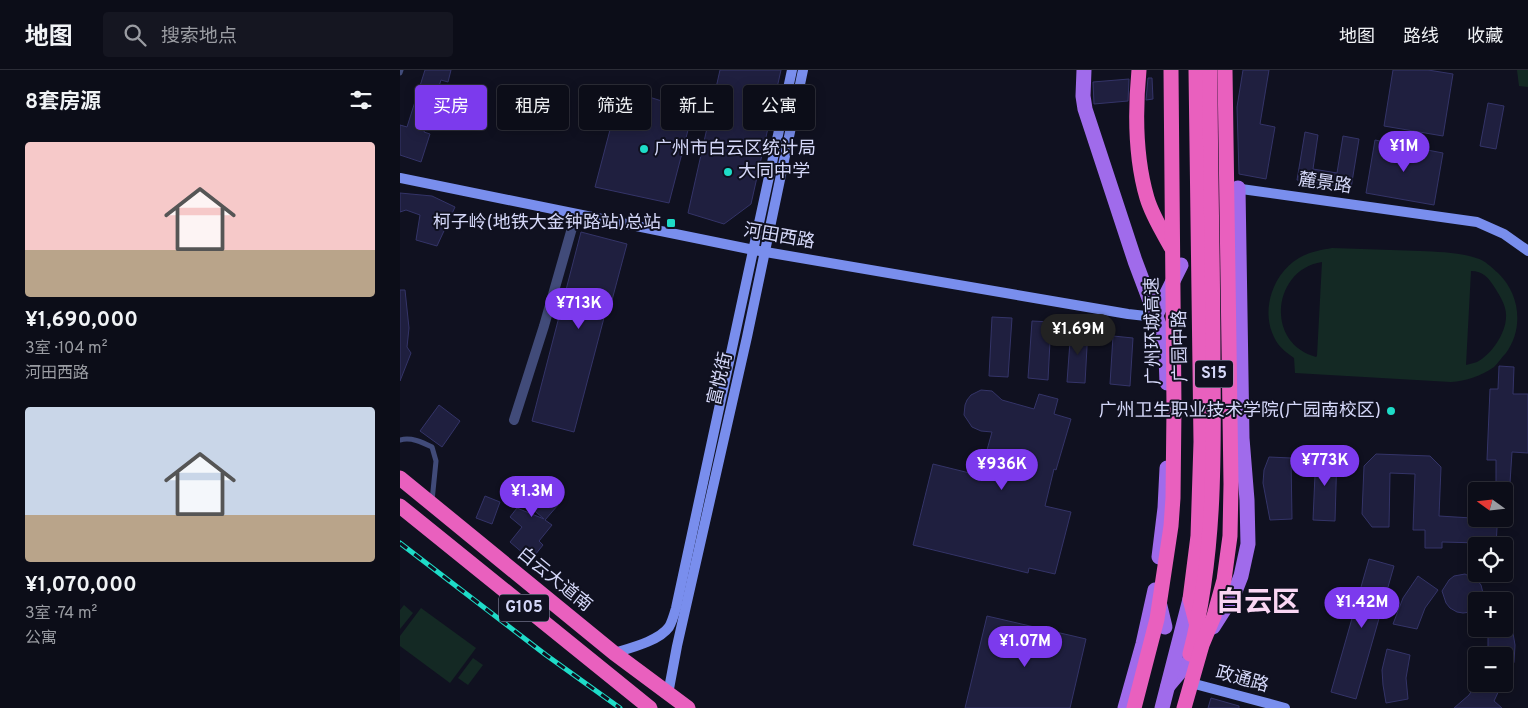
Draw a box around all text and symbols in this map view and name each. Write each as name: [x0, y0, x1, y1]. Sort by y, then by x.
search box: [103, 12, 453, 57]
icon: search: [121, 21, 149, 49]
text: 地图: [25, 23, 73, 53]
text: 搜索地点: [161, 25, 237, 49]
text: 地图: [1339, 26, 1375, 49]
text: 路线: [1403, 26, 1439, 49]
text: 收藏: [1467, 26, 1503, 49]
chip: 买房: [415, 85, 487, 130]
chip: 租房: [497, 85, 569, 130]
chip: 筛选: [579, 85, 651, 130]
chip: 新上: [661, 85, 733, 130]
chip: 公寓: [743, 85, 815, 130]
icon: filters: [347, 86, 375, 114]
text: 8套房源: [25, 89, 101, 116]
pin: ¥1M: [1380, 131, 1428, 173]
text: ¥1M: [1389, 137, 1419, 157]
place label: 广州市白云区统计局: [654, 138, 816, 161]
marker: 广州市白云区统计局: [638, 143, 650, 155]
place label: 大同中学: [738, 161, 810, 184]
marker: 大同中学: [722, 166, 734, 178]
street label: 麓景路: [1297, 169, 1353, 199]
icon: home: [155, 174, 245, 264]
place label: 柯子岭(地铁大金钟路站)总站: [433, 212, 661, 235]
marker: 柯子岭(地铁大金钟路站)总站: [665, 217, 677, 229]
street label: 河田西路: [742, 219, 816, 255]
street label: 广州环城高速: [1142, 277, 1166, 385]
pin: ¥713K: [544, 288, 614, 330]
text: ¥713K: [556, 294, 602, 314]
text: ¥1,690,000: [25, 307, 138, 334]
street label: 广园中路: [1169, 310, 1193, 382]
pin: ¥1.69M: [1037, 314, 1119, 356]
text: ¥1.69M: [1052, 320, 1104, 340]
text: 3室 · 104 m²: [25, 339, 107, 359]
street label: 富悦街: [704, 350, 738, 408]
road number: S15: [1195, 360, 1233, 388]
text: 河田西路: [25, 364, 89, 384]
place label: 广州卫生职业技术学院(广园南校区): [1099, 400, 1381, 423]
marker: 广州卫生职业技术学院(广园南校区): [1385, 405, 1397, 417]
icon: home: [155, 439, 245, 529]
pin: ¥773K: [1290, 444, 1360, 487]
pin: ¥936K: [967, 448, 1037, 491]
text: ¥773K: [1301, 451, 1349, 471]
text: ¥936K: [977, 455, 1027, 475]
pin: ¥1.3M: [497, 476, 567, 518]
text: ¥1.3M: [511, 482, 553, 502]
north arrow: [1468, 482, 1512, 528]
map controls: [1468, 482, 1513, 692]
button: locate: [1468, 537, 1513, 582]
street label: 白云大道南: [512, 543, 596, 617]
text: ¥1,070,000: [25, 572, 137, 599]
district label: 白云区: [1216, 586, 1300, 622]
pin: ¥1.42M: [1321, 586, 1403, 629]
button: +: [1468, 592, 1513, 637]
text: ¥1.42M: [1335, 593, 1389, 613]
road number: G105: [499, 594, 549, 622]
text: 3室 · 74 m²: [25, 604, 97, 624]
pin: ¥1.07M: [984, 626, 1066, 668]
text: 公寓: [25, 629, 57, 649]
text: ¥1.07M: [999, 632, 1051, 652]
button: −: [1468, 647, 1513, 692]
street label: 政通路: [1213, 662, 1271, 698]

